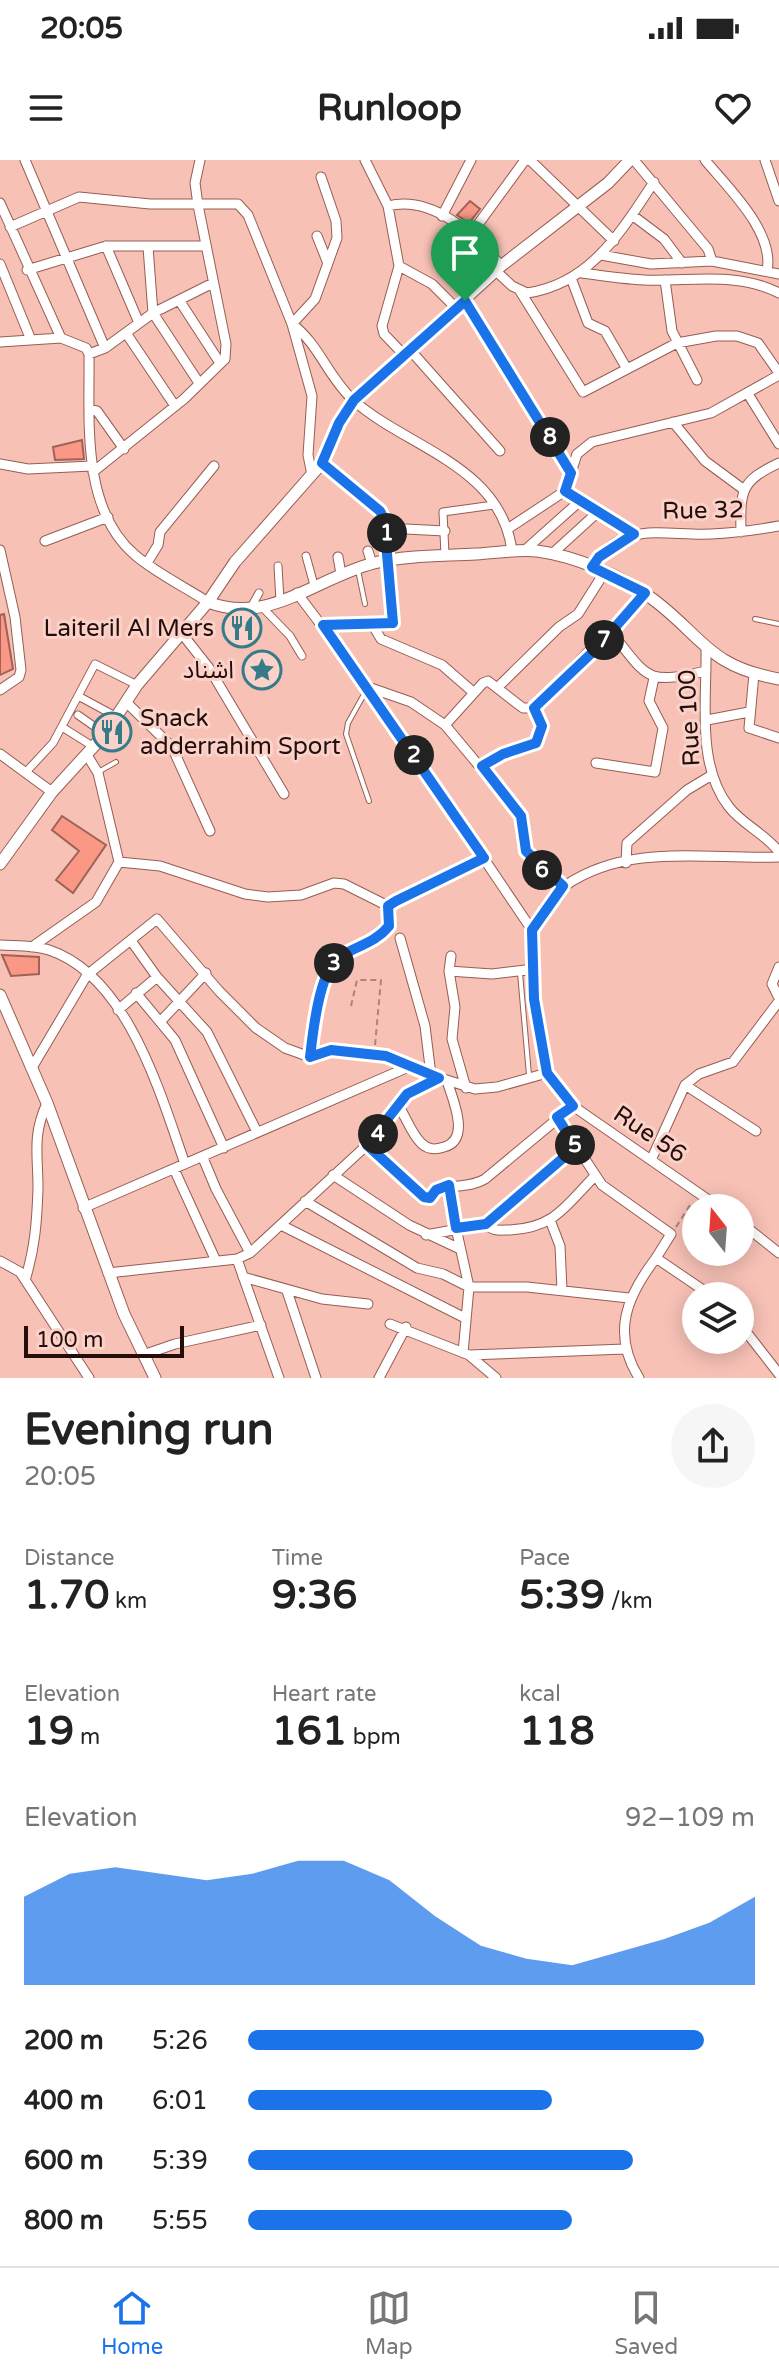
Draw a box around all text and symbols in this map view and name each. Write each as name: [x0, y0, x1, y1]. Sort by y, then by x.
text: 20:05: [40, 10, 123, 47]
icon: menu: [24, 86, 68, 130]
icon: heart: [711, 86, 755, 130]
text: Runloop: [317, 87, 462, 130]
pin: [431, 219, 499, 301]
icon: arrive: [443, 231, 487, 275]
pin: 8: [530, 417, 570, 457]
text: 8: [543, 424, 557, 450]
street label: Rue 32: [662, 495, 744, 526]
pin: 1: [367, 513, 407, 553]
text: 1: [380, 520, 394, 546]
restaurant icon: Laiteril Al Mers: [221, 607, 263, 649]
place label: Laiteril Al Mers: [44, 614, 214, 643]
pin: 7: [584, 620, 624, 660]
text: 7: [597, 627, 611, 653]
place icon: اشناد: [241, 649, 283, 691]
place label: اشناد: [183, 656, 234, 685]
street label: Rue 100: [672, 669, 707, 767]
place label: Snack adderrahim Sport: [140, 704, 341, 761]
restaurant icon: Snack adderrahim Sport: [91, 711, 133, 753]
pin: 2: [394, 735, 434, 775]
text: 2: [407, 742, 421, 768]
pin: 6: [522, 850, 562, 890]
text: 6: [535, 857, 549, 883]
pin: 3: [314, 943, 354, 983]
text: 3: [327, 950, 341, 976]
street label: Rue 56: [608, 1100, 692, 1169]
pin: 4: [358, 1114, 398, 1154]
text: 4: [371, 1121, 385, 1147]
pin: 5: [555, 1125, 595, 1165]
text: 5: [568, 1132, 582, 1158]
north arrow: [682, 1194, 754, 1266]
map controls: [682, 1194, 754, 1354]
button: layers: [682, 1282, 754, 1354]
scale bar: [24, 1322, 184, 1358]
text: 100 m: [36, 1327, 103, 1353]
text: Evening run: [24, 1404, 273, 1457]
button: share: [671, 1404, 755, 1488]
text: 20:05: [24, 1461, 96, 1492]
text: Distance: [24, 1545, 115, 1571]
text: Time: [272, 1545, 323, 1571]
text: Pace: [519, 1545, 570, 1571]
text: 1.70: [24, 1571, 109, 1619]
text: 9:36: [272, 1571, 357, 1619]
text: 5:39: [519, 1571, 605, 1619]
text: km: [109, 1588, 147, 1614]
text: /km: [605, 1588, 653, 1614]
text: Elevation: [24, 1681, 120, 1707]
text: Heart rate: [272, 1681, 377, 1707]
text: kcal: [519, 1681, 561, 1707]
text: 19: [24, 1707, 74, 1755]
text: 161: [272, 1707, 347, 1755]
text: 118: [519, 1707, 595, 1755]
text: m: [74, 1724, 100, 1750]
text: bpm: [347, 1724, 401, 1750]
text: Elevation: [24, 1802, 138, 1833]
text: 92–109 m: [625, 1802, 755, 1833]
text: 200 m: [24, 2025, 104, 2056]
text: 5:26: [152, 2025, 208, 2056]
text: 400 m: [24, 2085, 104, 2116]
text: 6:01: [152, 2085, 208, 2116]
text: 600 m: [24, 2145, 104, 2176]
text: 5:39: [152, 2145, 208, 2176]
text: 800 m: [24, 2205, 104, 2236]
text: 5:55: [152, 2205, 208, 2236]
tab: Home: [101, 2286, 163, 2360]
tab: Map: [365, 2286, 413, 2360]
tab: Saved: [614, 2286, 678, 2360]

